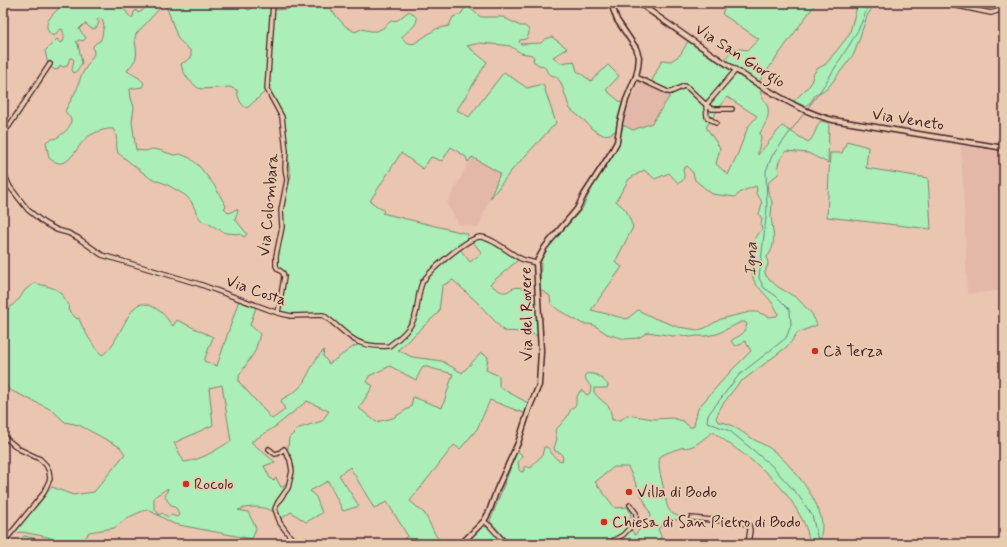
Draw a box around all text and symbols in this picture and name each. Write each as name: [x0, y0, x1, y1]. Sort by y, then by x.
street label: Via San Giorgio: [690, 19, 789, 94]
street label: Via Veneto: [871, 104, 945, 136]
street label: Via Colombara: [254, 152, 284, 257]
water label: Igna: [739, 241, 764, 276]
street label: Via del Rovere: [516, 267, 538, 361]
street label: Via Costa: [223, 271, 289, 311]
place label: Cà Terza: [823, 341, 883, 362]
marker: Cà Terza: [810, 346, 820, 356]
place label: Rocolo: [194, 474, 233, 495]
marker: Rocolo: [181, 479, 191, 489]
place label: Villa di Bodo: [637, 482, 717, 503]
marker: Villa di Bodo: [624, 487, 634, 497]
place label: Chiesa di San Pietro di Bodo: [612, 512, 801, 533]
marker: Chiesa di San Pietro di Bodo: [599, 517, 609, 527]

